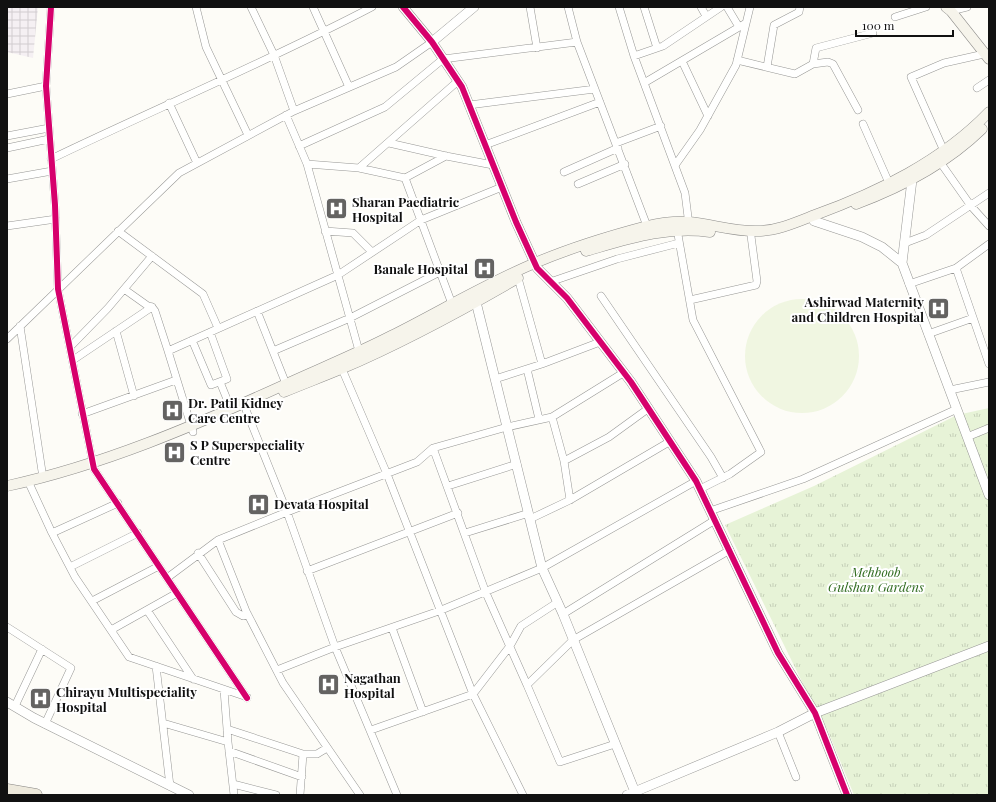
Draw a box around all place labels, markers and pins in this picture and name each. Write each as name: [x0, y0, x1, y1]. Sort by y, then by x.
place label: Sharan Paediatric Hospital: [352, 193, 460, 225]
hospital icon: Sharan Paediatric Hospital: [324, 196, 350, 222]
hospital icon: Banale Hospital: [471, 256, 497, 282]
place label: Banale Hospital: [374, 260, 468, 277]
place label: Ashirwad Maternity and Children Hospital: [792, 293, 924, 325]
hospital icon: Ashirwad Maternity and Children Hospital: [926, 296, 952, 322]
place label: Dr. Patil Kidney Care Centre: [188, 394, 283, 426]
hospital icon: Dr. Patil Kidney Care Centre: [160, 397, 186, 423]
place label: S P Superspeciality Centre: [190, 436, 305, 468]
hospital icon: S P Superspeciality Centre: [162, 439, 188, 465]
hospital icon: Devata Hospital: [245, 491, 271, 517]
place label: Devata Hospital: [274, 495, 369, 512]
place label: Nagathan Hospital: [344, 669, 401, 701]
hospital icon: Nagathan Hospital: [316, 672, 342, 698]
place label: Chirayu Multispeciality Hospital: [56, 683, 197, 715]
hospital icon: Chirayu Multispeciality Hospital: [28, 686, 54, 712]

